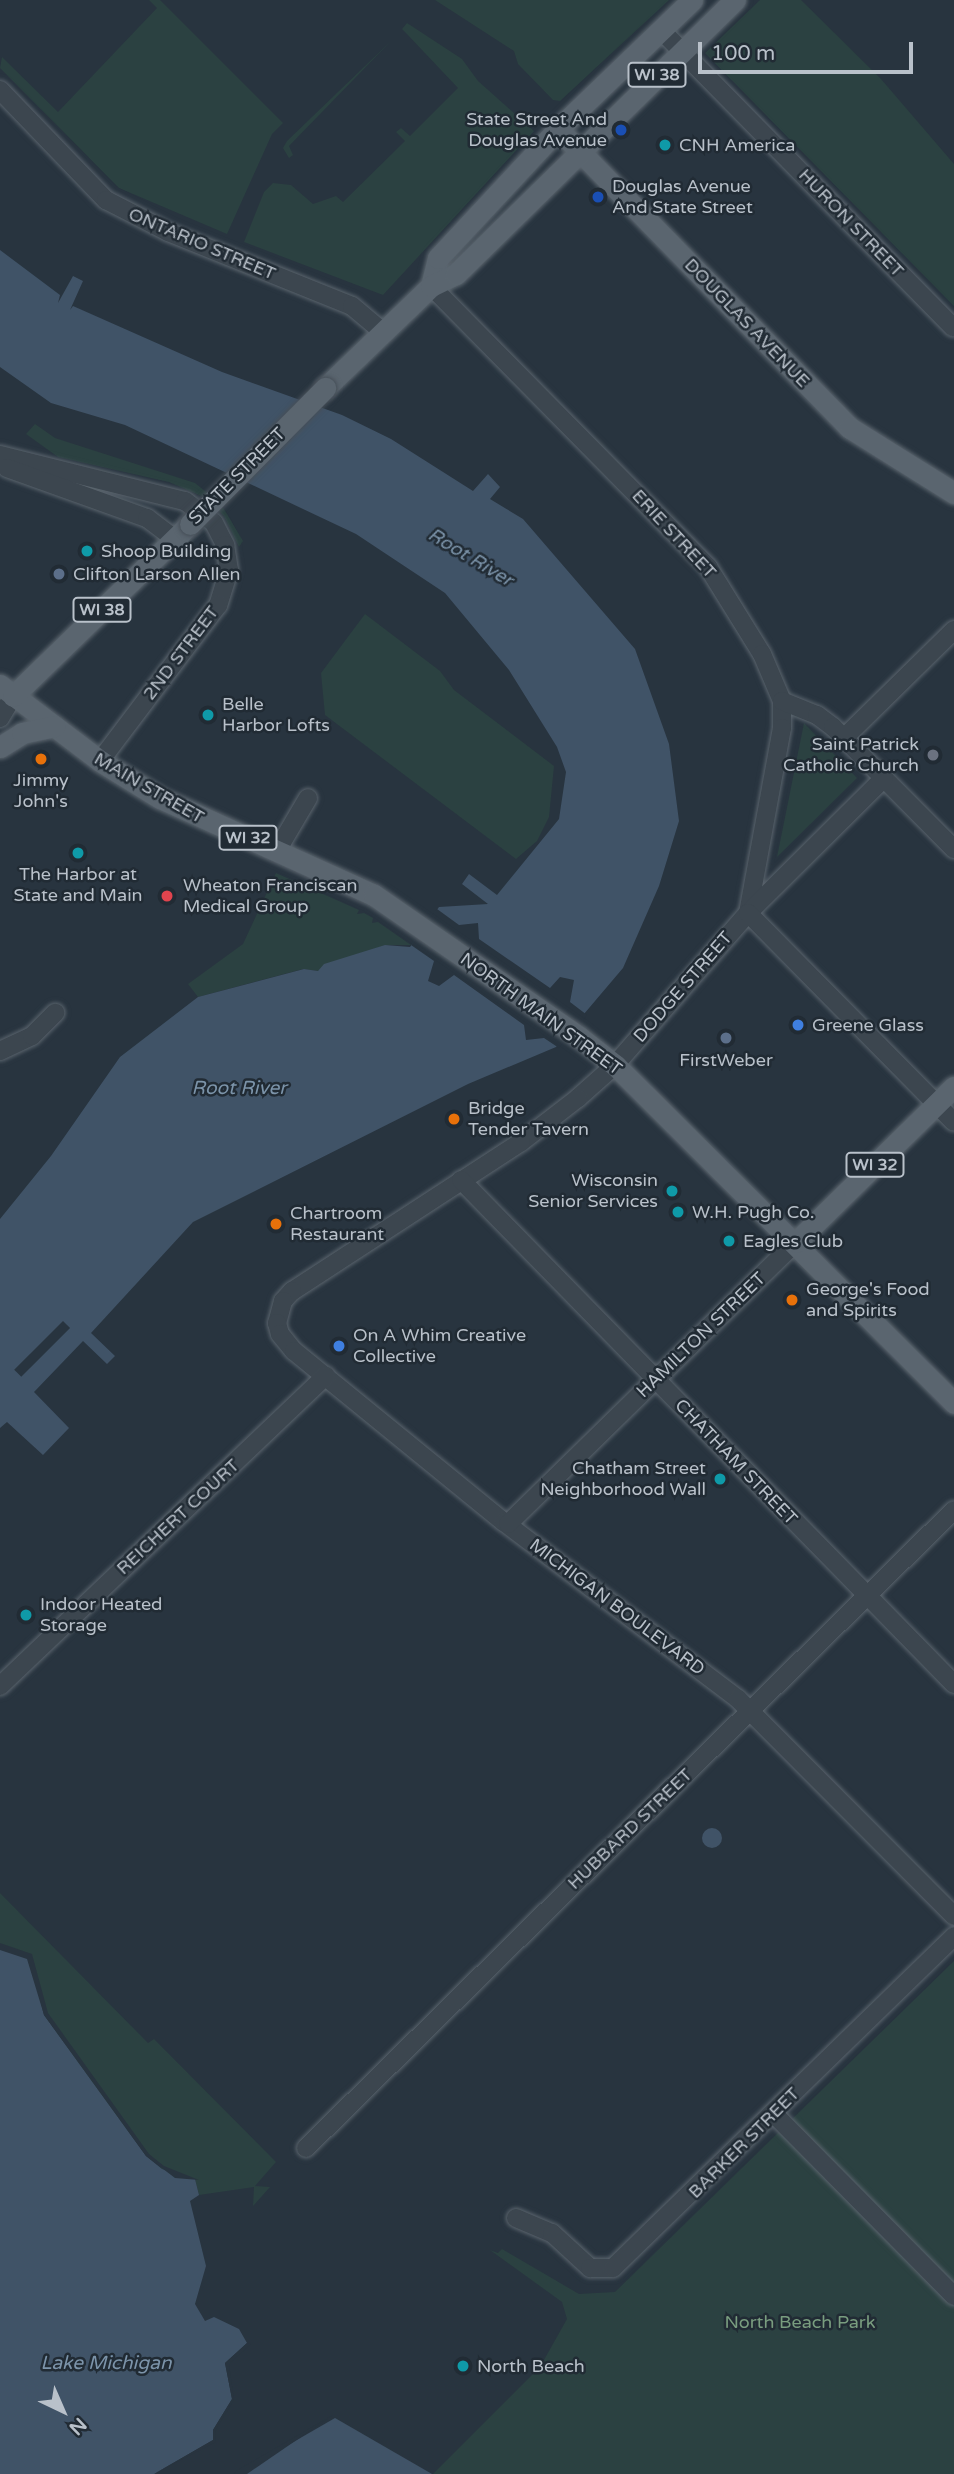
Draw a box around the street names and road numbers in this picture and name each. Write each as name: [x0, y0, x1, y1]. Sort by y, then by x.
road number: WI 38: [627, 62, 687, 88]
street label: HURON STREET: [794, 164, 908, 282]
street label: ONTARIO STREET: [125, 203, 279, 285]
street label: DOUGLAS AVENUE: [680, 254, 814, 392]
street label: STATE STREET: [184, 423, 290, 529]
street label: ERIE STREET: [627, 485, 721, 583]
road number: WI 38: [72, 597, 132, 622]
street label: 2ND STREET: [139, 602, 223, 704]
street label: MAIN STREET: [90, 748, 208, 828]
road number: WI 32: [218, 825, 278, 850]
street label: DODGE STREET: [629, 927, 737, 1047]
street label: NORTH MAIN STREET: [456, 948, 626, 1080]
road number: WI 32: [845, 1152, 905, 1177]
street label: HAMILTON STREET: [632, 1268, 770, 1402]
street label: CHATHAM STREET: [670, 1395, 802, 1529]
street label: REICHERT COURT: [112, 1455, 244, 1579]
street label: MICHIGAN BOULEVARD: [525, 1534, 709, 1680]
street label: HUBBARD STREET: [563, 1764, 697, 1894]
street label: BARKER STREET: [684, 2083, 804, 2203]

